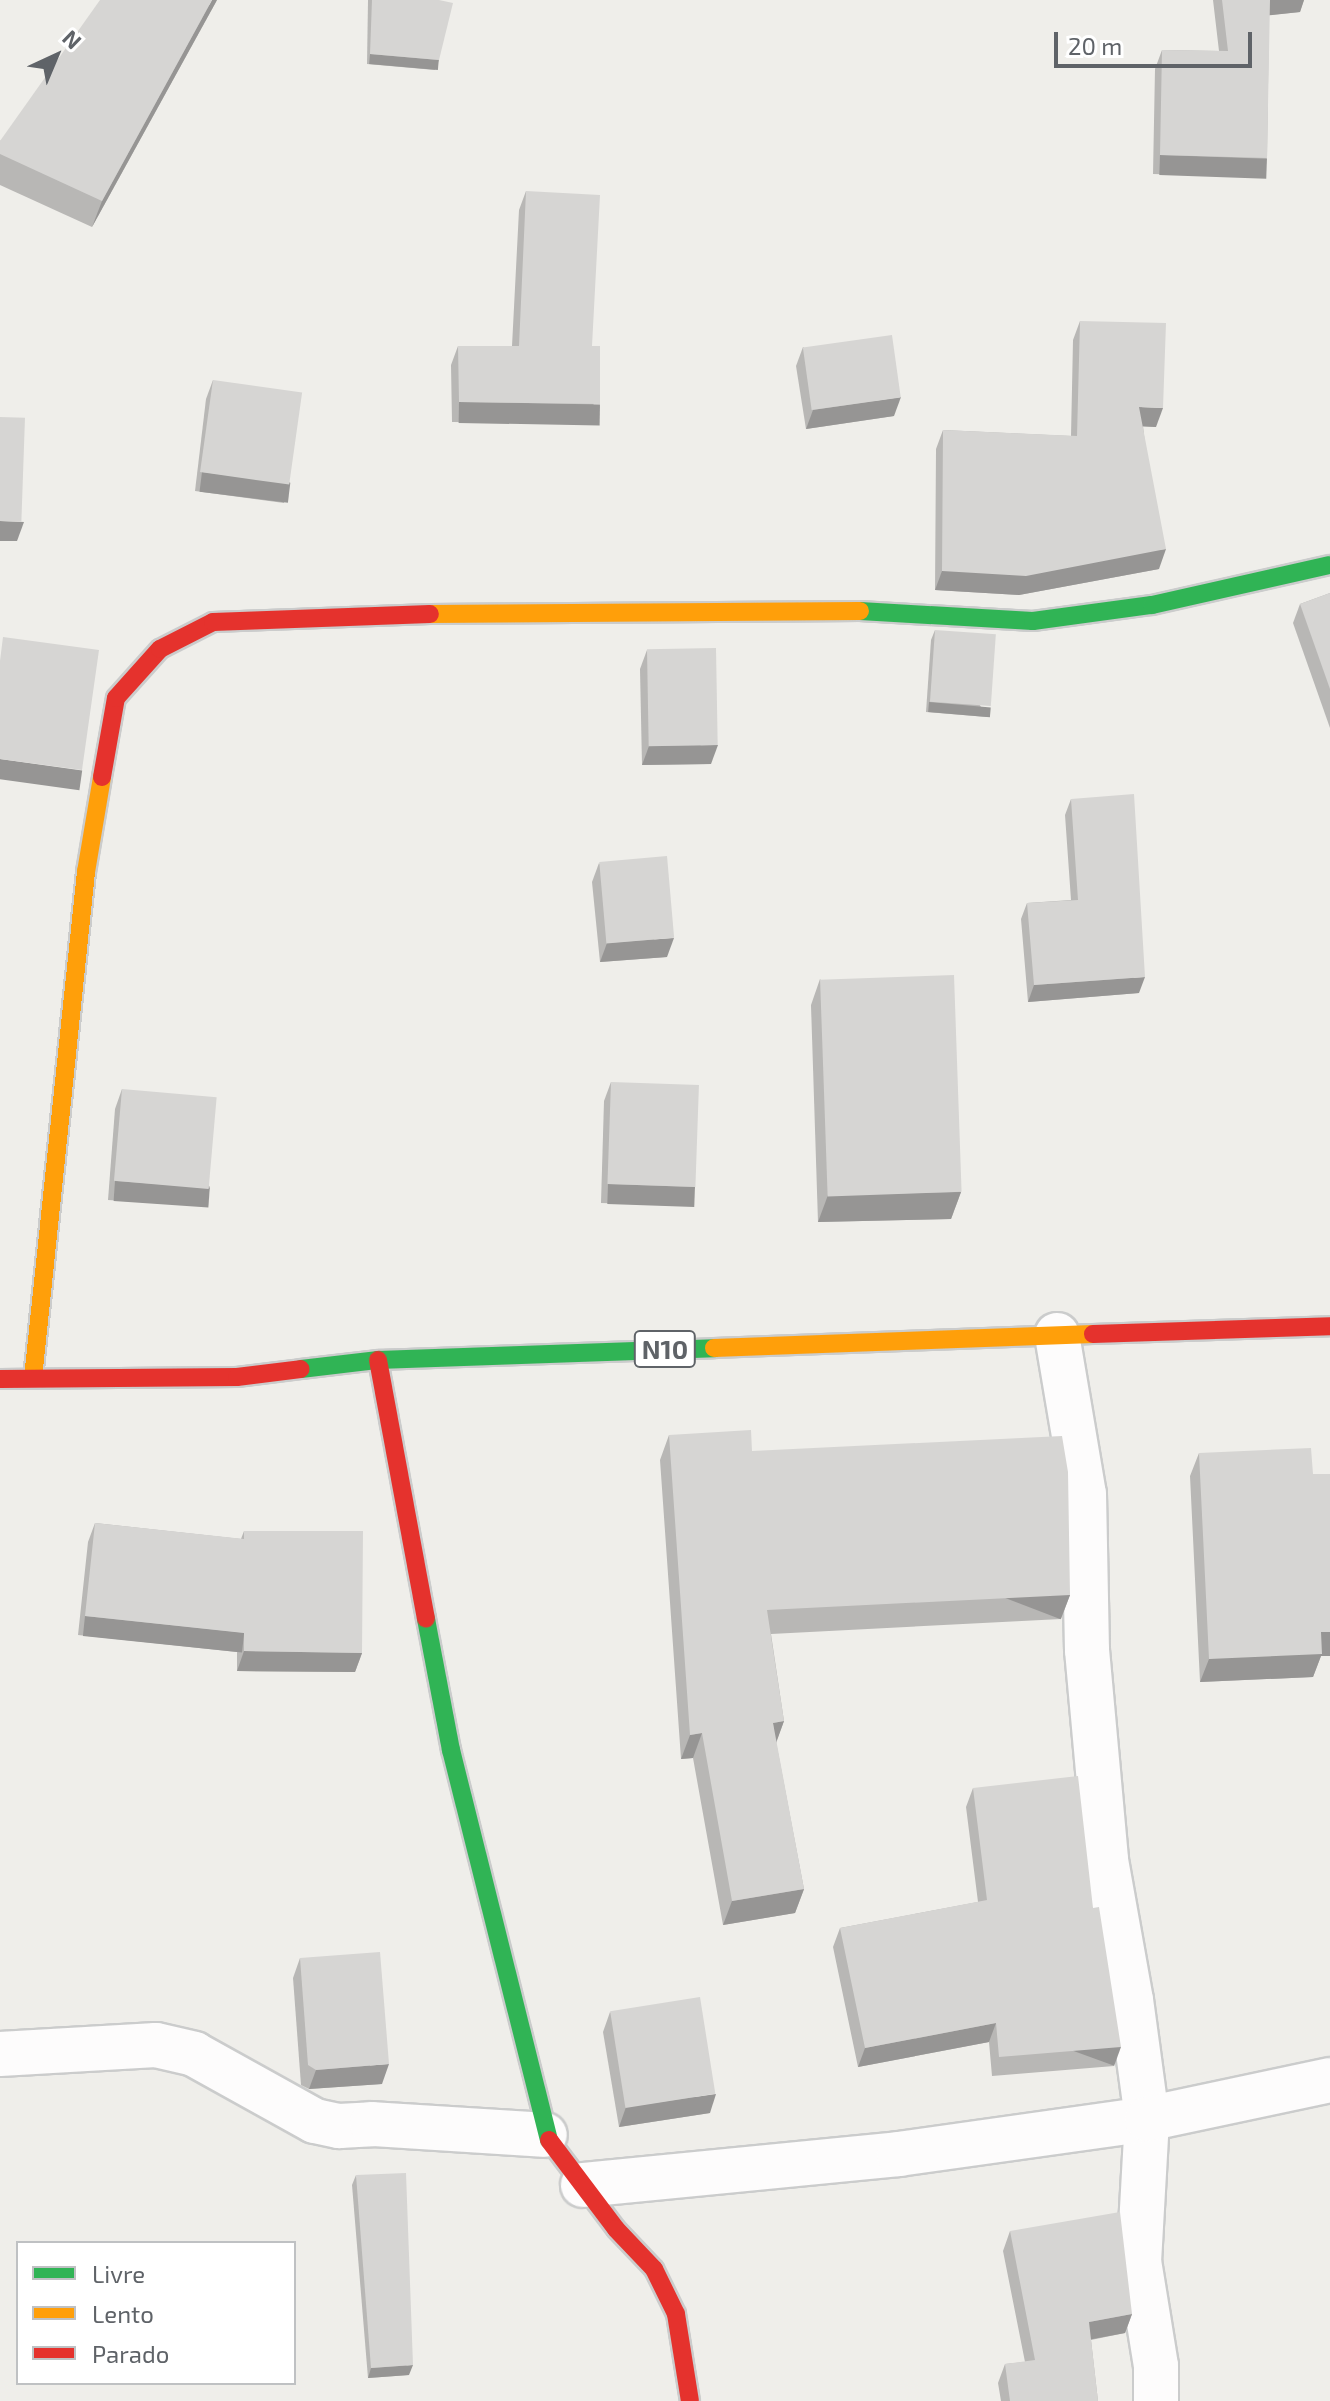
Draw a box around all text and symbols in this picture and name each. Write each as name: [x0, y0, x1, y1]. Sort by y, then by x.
north arrow: [16, 16, 96, 96]
scale bar: [1058, 16, 1256, 66]
text: N: [58, 24, 87, 54]
text: 20 m: [1068, 31, 1122, 60]
road number: N10: [633, 1327, 697, 1371]
legend: [16, 2241, 296, 2385]
text: Livre: [92, 2259, 145, 2288]
text: Lento: [92, 2299, 154, 2328]
text: Parado: [92, 2339, 169, 2368]

